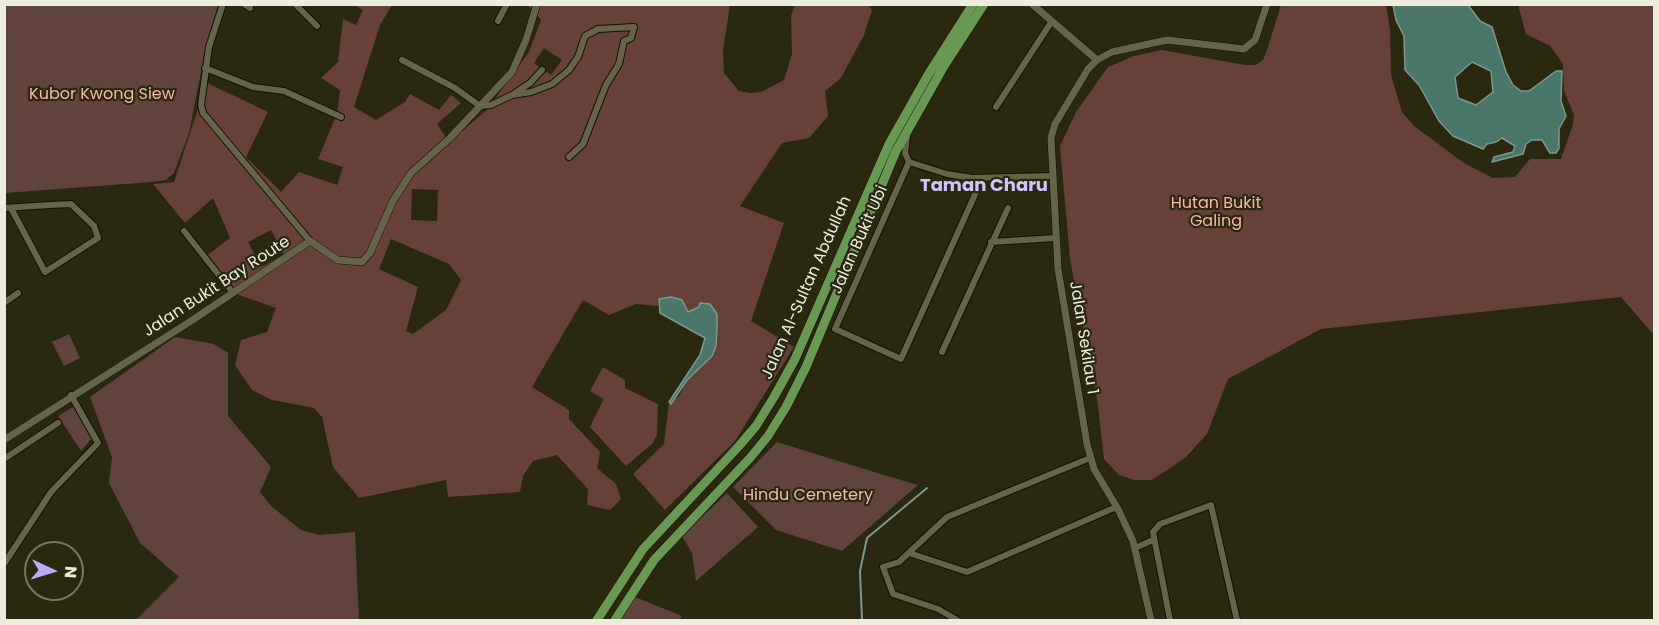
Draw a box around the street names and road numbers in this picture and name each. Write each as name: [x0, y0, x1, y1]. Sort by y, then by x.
street label: Jalan Bukit Ubi: [828, 183, 892, 297]
street label: Jalan Al-Sultan Abdullah: [758, 193, 856, 383]
street label: Jalan Bukit Bay Route: [140, 232, 294, 342]
street label: Jalan Sekilau 1: [1065, 280, 1101, 396]

